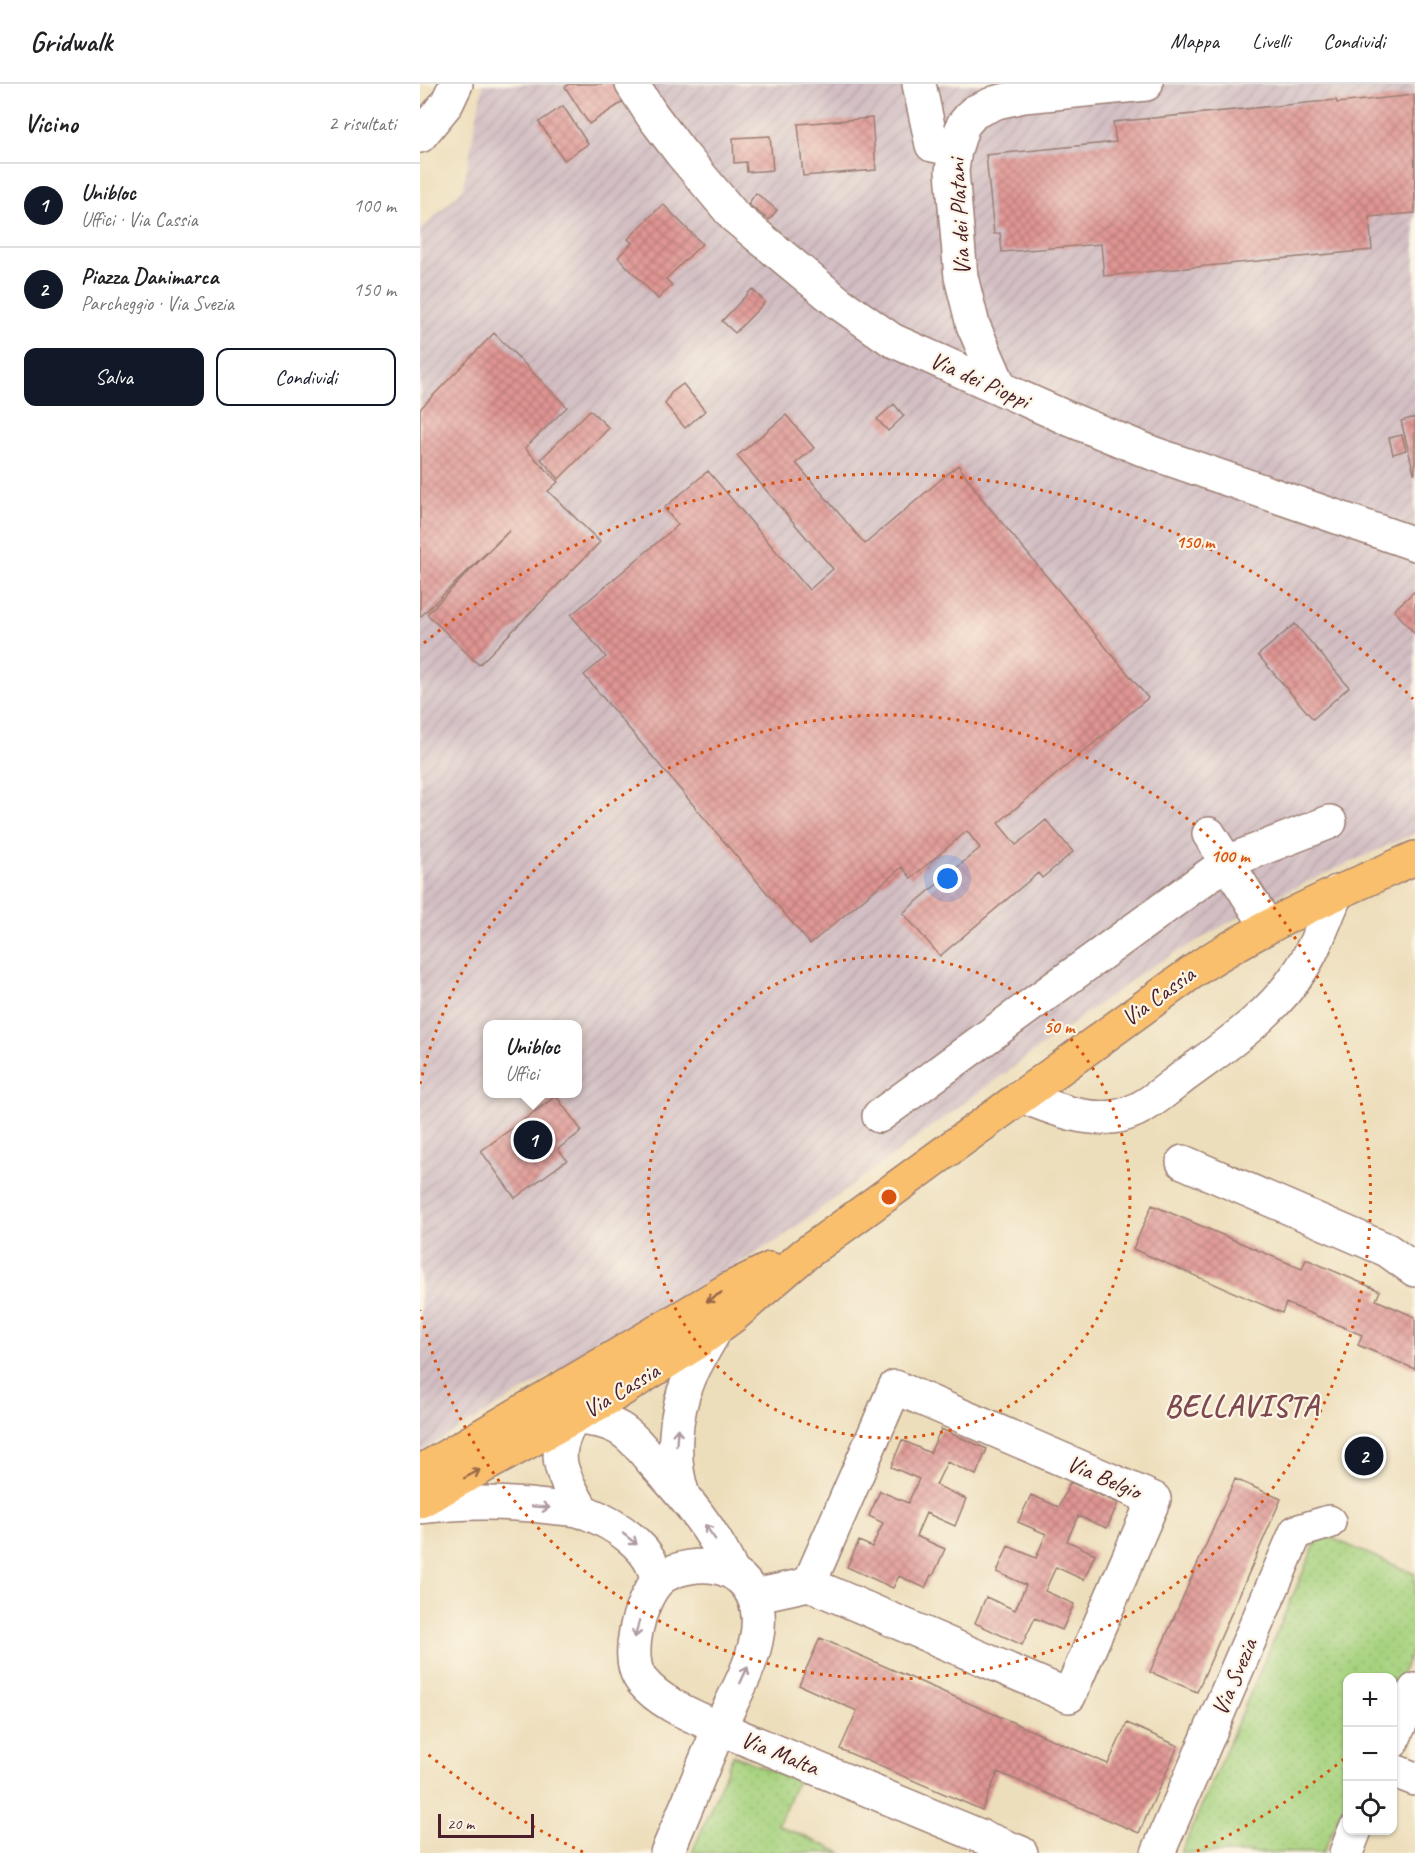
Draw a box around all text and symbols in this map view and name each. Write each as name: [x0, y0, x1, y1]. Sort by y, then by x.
text: Gridwalk: [30, 24, 112, 59]
text: Mappa: [1170, 28, 1219, 54]
text: Livelli: [1252, 28, 1290, 54]
text: Condividi: [1323, 28, 1385, 54]
text: Vicino: [24, 107, 78, 140]
text: 2 risultati: [328, 111, 396, 136]
street label: Via dei Platani: [941, 155, 977, 276]
text: Unibloc: [81, 179, 136, 207]
text: 1: [39, 193, 48, 218]
text: 100 m: [353, 193, 396, 218]
text: Uffici · Via Cassia: [81, 207, 198, 232]
text: Piazza Danimarca: [81, 263, 218, 291]
text: 2: [39, 277, 48, 302]
text: 150 m: [353, 277, 396, 302]
text: Parcheggio · Via Svezia: [81, 291, 234, 316]
street label: Via dei Pioppi: [926, 345, 1037, 416]
button: Salva: [24, 348, 204, 406]
button: Condividi: [216, 348, 396, 406]
text: 150 m: [1176, 531, 1216, 553]
text: 100 m: [1211, 845, 1251, 867]
your location: [933, 864, 962, 893]
street label: Via Cassia: [1115, 958, 1202, 1033]
text: 50 m: [1044, 1016, 1076, 1038]
popup: [483, 1020, 582, 1098]
text: Unibloc: [505, 1033, 560, 1061]
text: Uffici: [505, 1061, 539, 1086]
pin: 1: [514, 1118, 552, 1162]
centre of rings: [879, 1187, 899, 1207]
one-way arrow: [706, 1292, 723, 1304]
street label: Via Cassia: [577, 1355, 666, 1424]
district label: BELLAVISTA: [1164, 1387, 1321, 1425]
one-way arrow: [671, 1428, 682, 1448]
pin: 2: [1344, 1434, 1384, 1478]
street label: Via Belgio: [1063, 1448, 1148, 1507]
one-way arrow: [463, 1468, 480, 1480]
one-way arrow: [531, 1502, 551, 1513]
one-way arrow: [704, 1525, 716, 1541]
one-way arrow: [621, 1532, 637, 1545]
one-way arrow: [631, 1619, 643, 1638]
street label: Via Svezia: [1204, 1633, 1264, 1720]
one-way arrow: [738, 1667, 750, 1685]
map controls: [1343, 1673, 1397, 1835]
button: +: [1343, 1673, 1397, 1727]
street label: Via Malta: [737, 1724, 825, 1783]
button: −: [1343, 1727, 1397, 1781]
button: locate: [1343, 1781, 1397, 1835]
scale bar: [438, 1811, 534, 1838]
text: 20 m: [447, 1814, 474, 1834]

